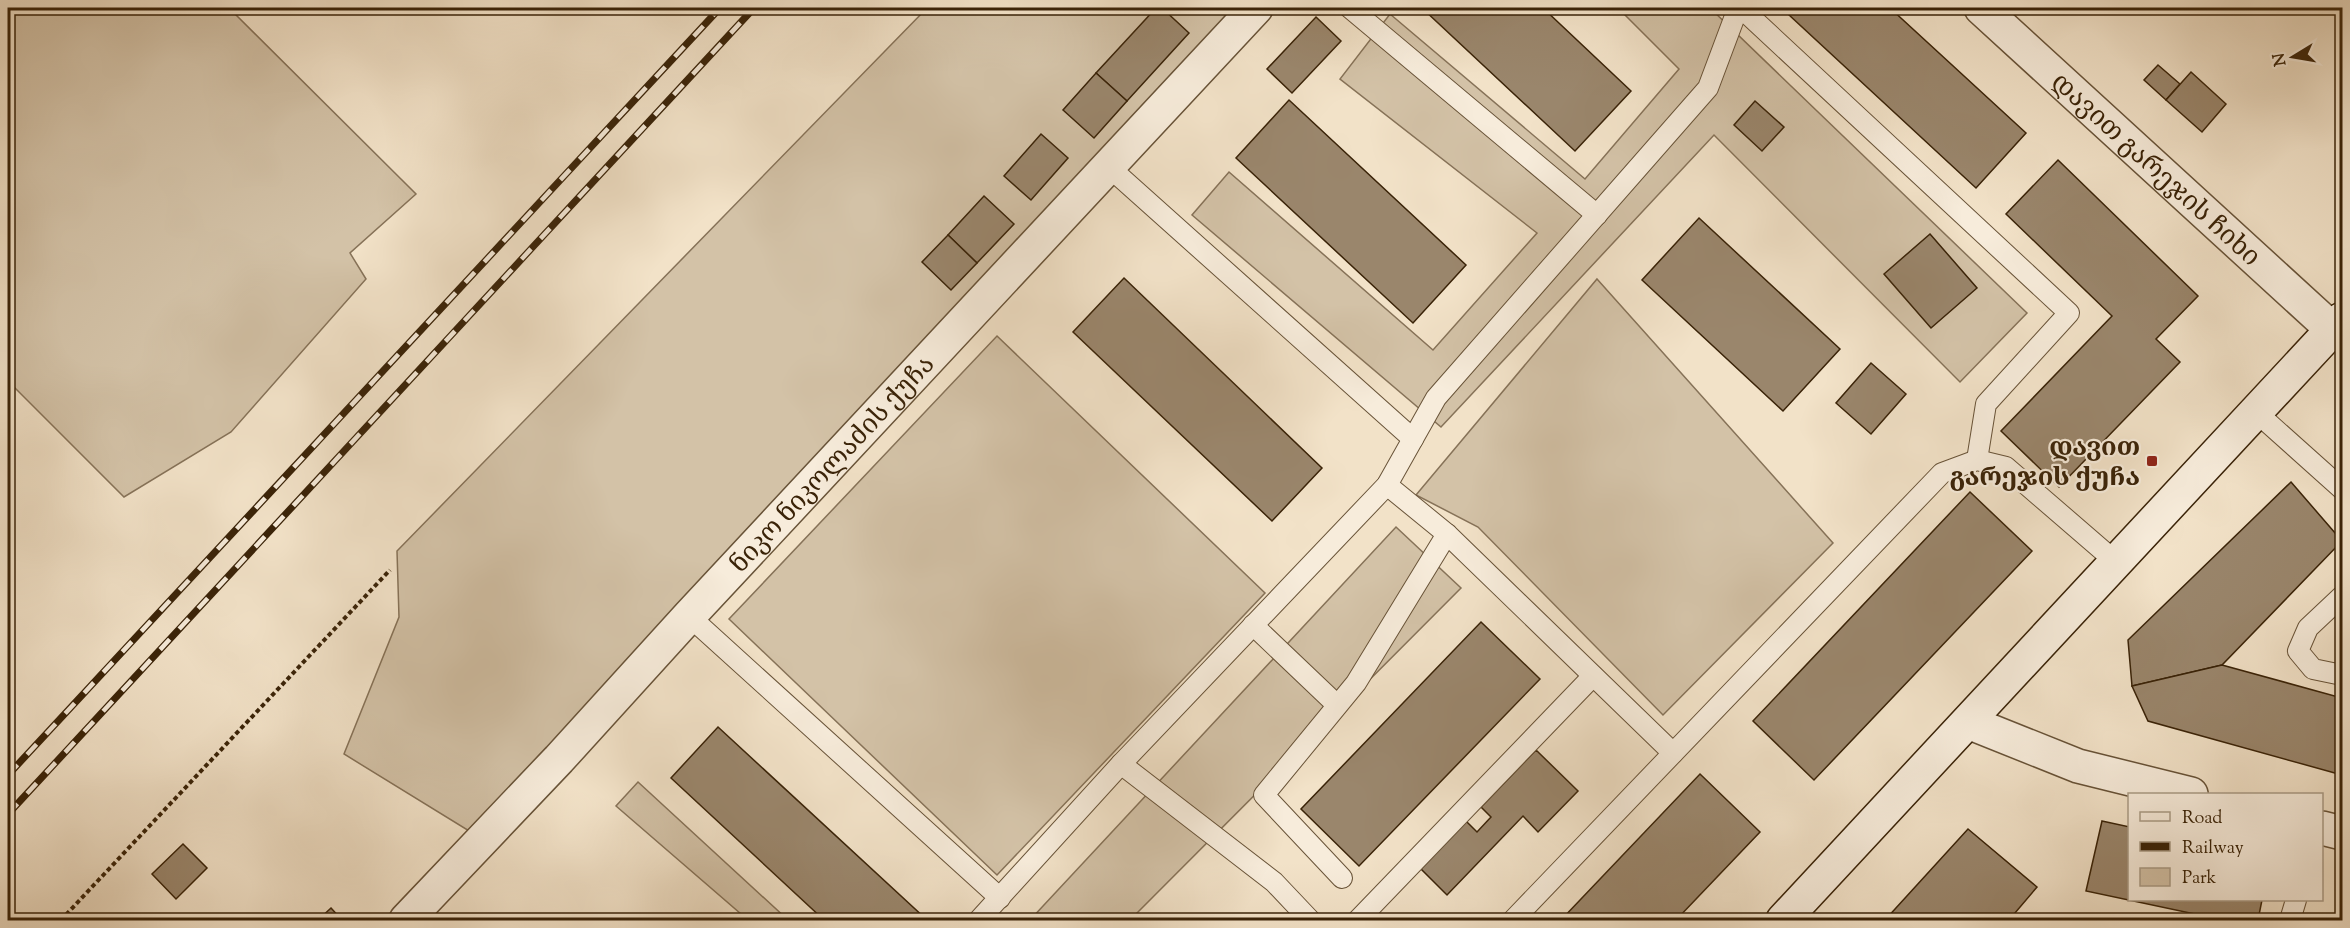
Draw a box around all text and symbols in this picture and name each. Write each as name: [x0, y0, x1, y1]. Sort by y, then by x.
north arrow: [2263, 27, 2323, 87]
text: N: [2268, 51, 2293, 68]
street label: დავით გარეჯის ჩიხი: [2042, 65, 2268, 276]
street label: ნიკო ნიკოლაძის ქუჩა: [722, 348, 944, 582]
place label: დავით გარეჯის ქუჩა: [1950, 430, 2140, 497]
marker: დავით გარეჯის ქუჩა: [2145, 454, 2159, 468]
legend: [2128, 793, 2323, 901]
text: Road: [2182, 806, 2222, 832]
text: Railway: [2182, 836, 2244, 862]
text: Park: [2182, 866, 2217, 892]

